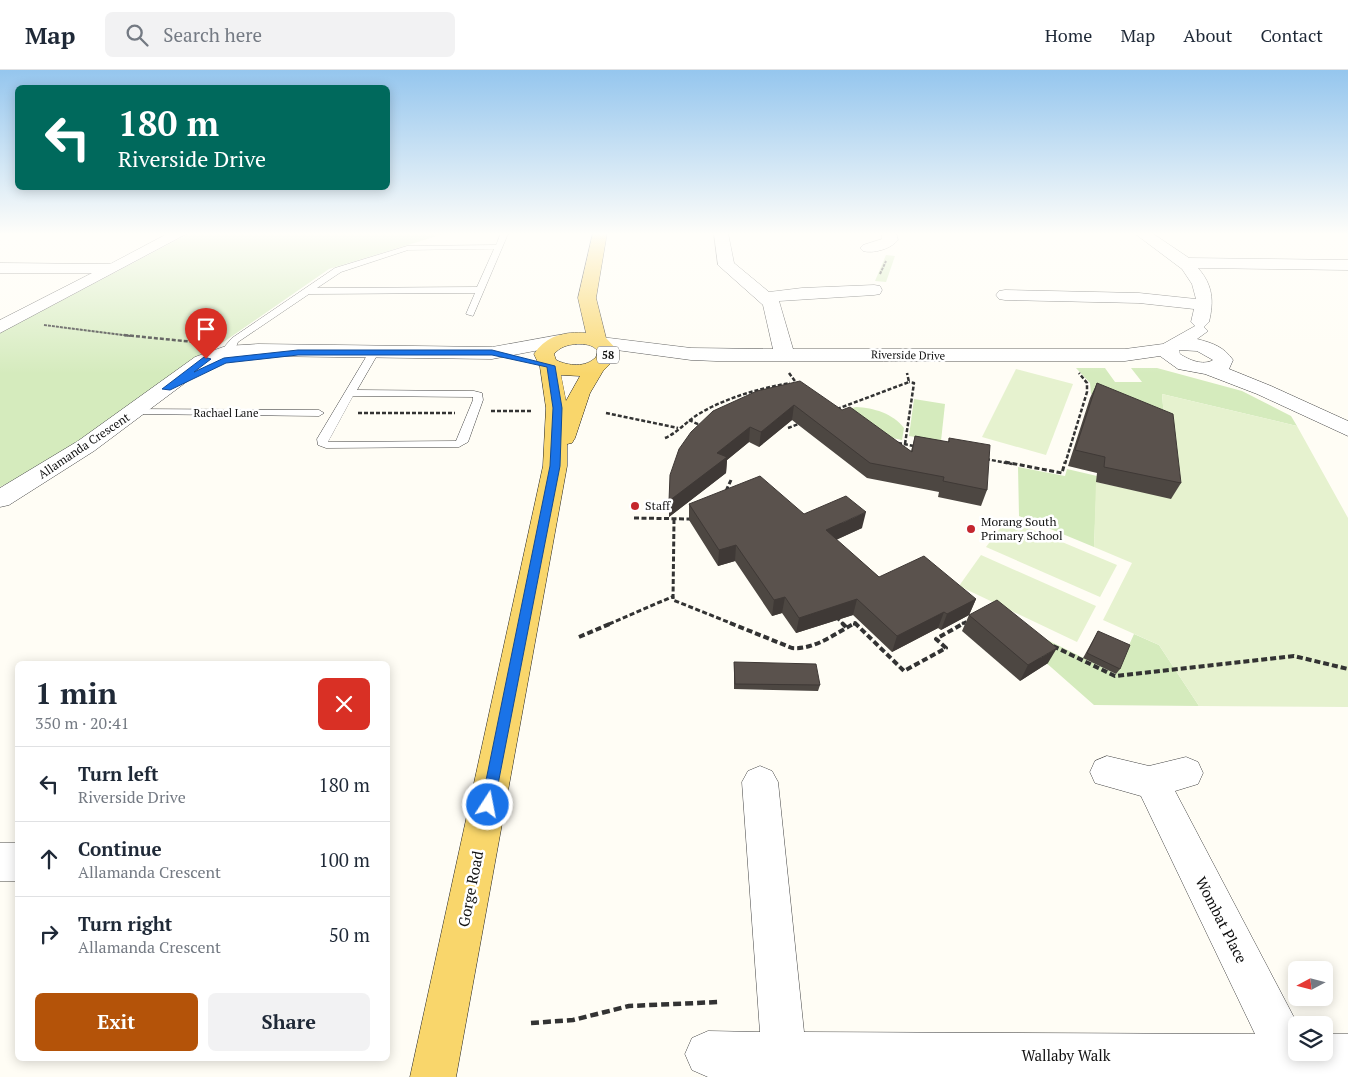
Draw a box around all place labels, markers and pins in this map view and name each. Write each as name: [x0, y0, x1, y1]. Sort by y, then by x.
pin: [185, 308, 227, 359]
place label: Staff: [645, 498, 671, 513]
marker: Staff: [629, 500, 641, 512]
place label: Morang South Primary School: [981, 514, 1063, 543]
marker: Morang South Primary School: [965, 523, 977, 535]

